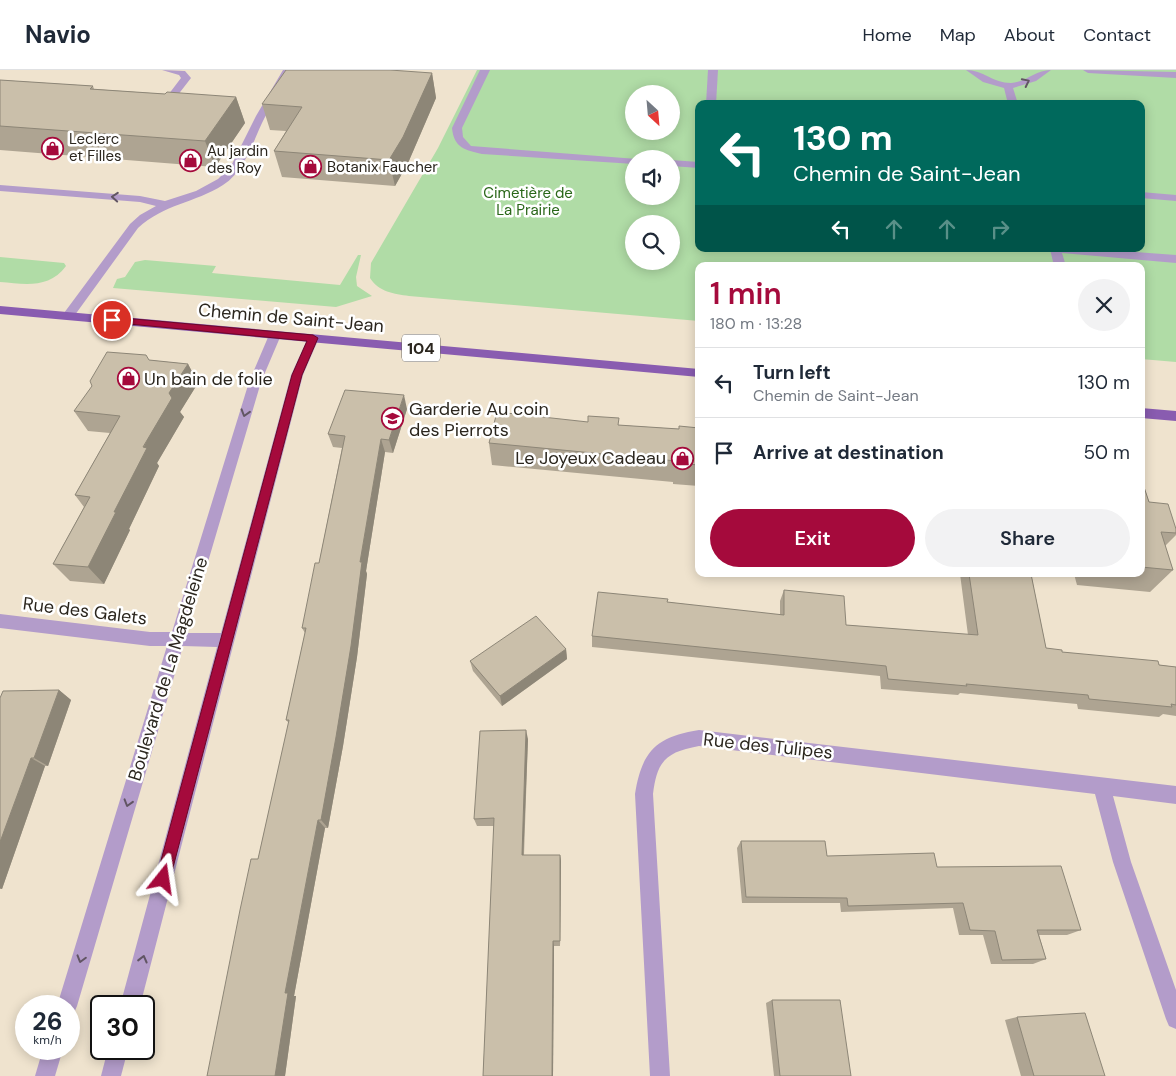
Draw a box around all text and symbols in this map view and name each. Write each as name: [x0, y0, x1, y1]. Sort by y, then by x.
text: Navio: [25, 19, 91, 50]
text: Home: [862, 23, 912, 47]
text: Map: [940, 23, 976, 47]
text: About: [1004, 23, 1055, 47]
text: Contact: [1083, 23, 1151, 47]
one-way arrow: [1020, 78, 1029, 88]
north arrow: [625, 85, 680, 140]
map controls: [625, 85, 680, 270]
text: 130 m: [793, 115, 893, 161]
icon: left: [710, 120, 775, 185]
place label: Leclerc et Filles: [69, 129, 122, 166]
shop icon: Leclerc et Filles: [41, 136, 65, 160]
place label: Au jardin des Roy: [207, 141, 268, 178]
shop icon: Au jardin des Roy: [179, 148, 203, 172]
button: sound: [625, 150, 680, 205]
shop icon: Botanix Faucher: [299, 155, 323, 179]
place label: Botanix Faucher: [327, 157, 438, 177]
text: Chemin de Saint-Jean: [793, 159, 1021, 188]
park label: Cimetière de La Prairie: [483, 183, 573, 220]
one-way arrow: [111, 192, 119, 203]
button: search: [625, 215, 680, 270]
icon: left: [827, 215, 855, 243]
icon: ahead: [880, 215, 908, 243]
icon: ahead: [933, 215, 961, 243]
icon: right: [986, 215, 1014, 243]
text: 1 min: [710, 274, 782, 313]
button: close: [1078, 279, 1130, 331]
street label: Chemin de Saint-Jean: [197, 298, 385, 338]
pin: [91, 299, 133, 341]
icon: arrive: [98, 306, 126, 334]
text: 180 m · 13:28: [710, 313, 802, 334]
road number: 104: [402, 334, 440, 362]
text: Turn left: [753, 360, 831, 385]
shop icon: Un bain de folie: [116, 367, 140, 391]
place label: Un bain de folie: [144, 367, 273, 391]
icon: left: [710, 369, 738, 397]
text: 130 m: [1078, 370, 1130, 395]
text: Chemin de Saint-Jean: [753, 385, 919, 406]
place label: Garderie Au coin des Pierrots: [409, 397, 549, 442]
school or university icon: Garderie Au coin des Pierrots: [381, 407, 405, 431]
one-way arrow: [241, 408, 251, 416]
icon: arrive: [710, 439, 738, 467]
text: Arrive at destination: [753, 440, 944, 465]
text: 50 m: [1083, 440, 1130, 465]
place label: Le Joyeux Cadeau: [515, 446, 666, 470]
shop icon: Le Joyeux Cadeau: [670, 446, 694, 470]
button: Exit: [710, 509, 915, 567]
button: Share: [925, 509, 1130, 567]
street label: Boulevard de La Magdeleine: [123, 554, 213, 784]
street label: Rue des Galets: [22, 591, 148, 631]
street label: Rue des Tulipes: [702, 727, 834, 765]
one-way arrow: [123, 798, 133, 806]
position arrow: [136, 852, 188, 904]
one-way arrow: [77, 954, 87, 962]
one-way arrow: [137, 956, 147, 964]
speed limit sign: 30: [90, 995, 155, 1060]
text: 26: [32, 1005, 63, 1038]
text: km/h: [33, 1032, 62, 1048]

